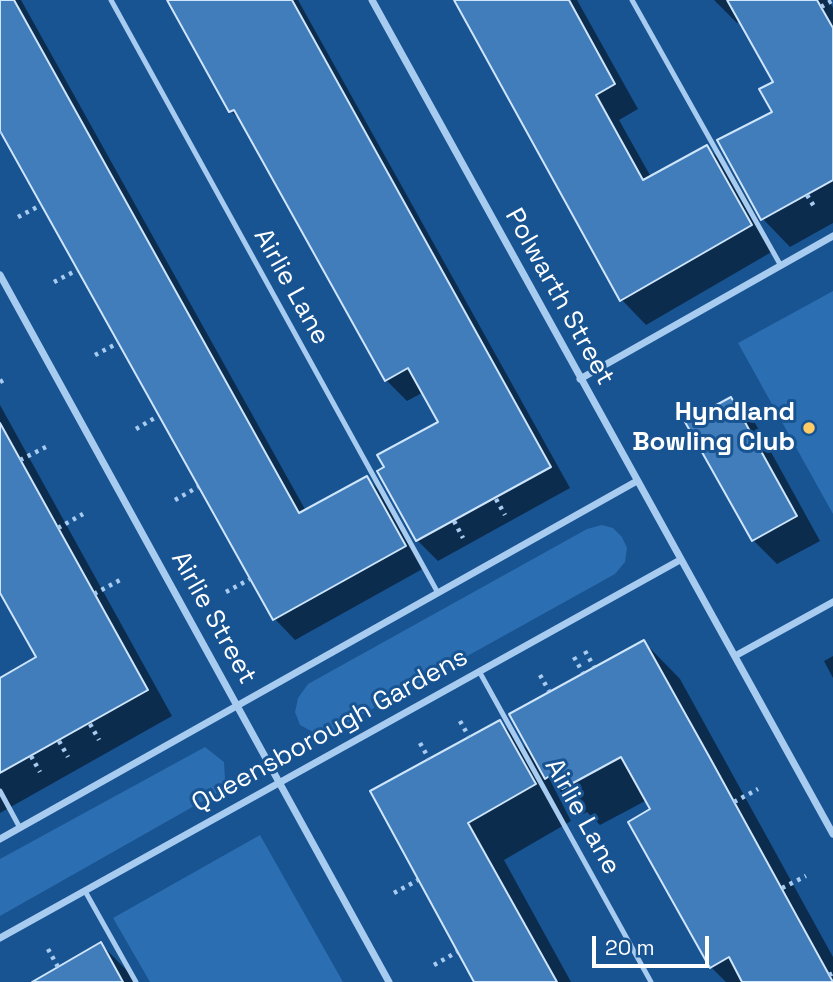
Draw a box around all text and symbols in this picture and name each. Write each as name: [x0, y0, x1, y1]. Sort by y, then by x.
street label: Polwarth Street: [498, 203, 620, 391]
street label: Airlie Lane: [246, 224, 336, 350]
place label: Hyndland Bowling Club: [632, 397, 795, 458]
marker: Hyndland Bowling Club: [801, 420, 817, 436]
street label: Airlie Street: [164, 546, 262, 690]
street label: Queensborough Gardens: [187, 642, 473, 820]
street label: Airlie Lane: [537, 754, 627, 880]
scale bar: [595, 922, 712, 966]
text: 20 m: [605, 934, 655, 961]

